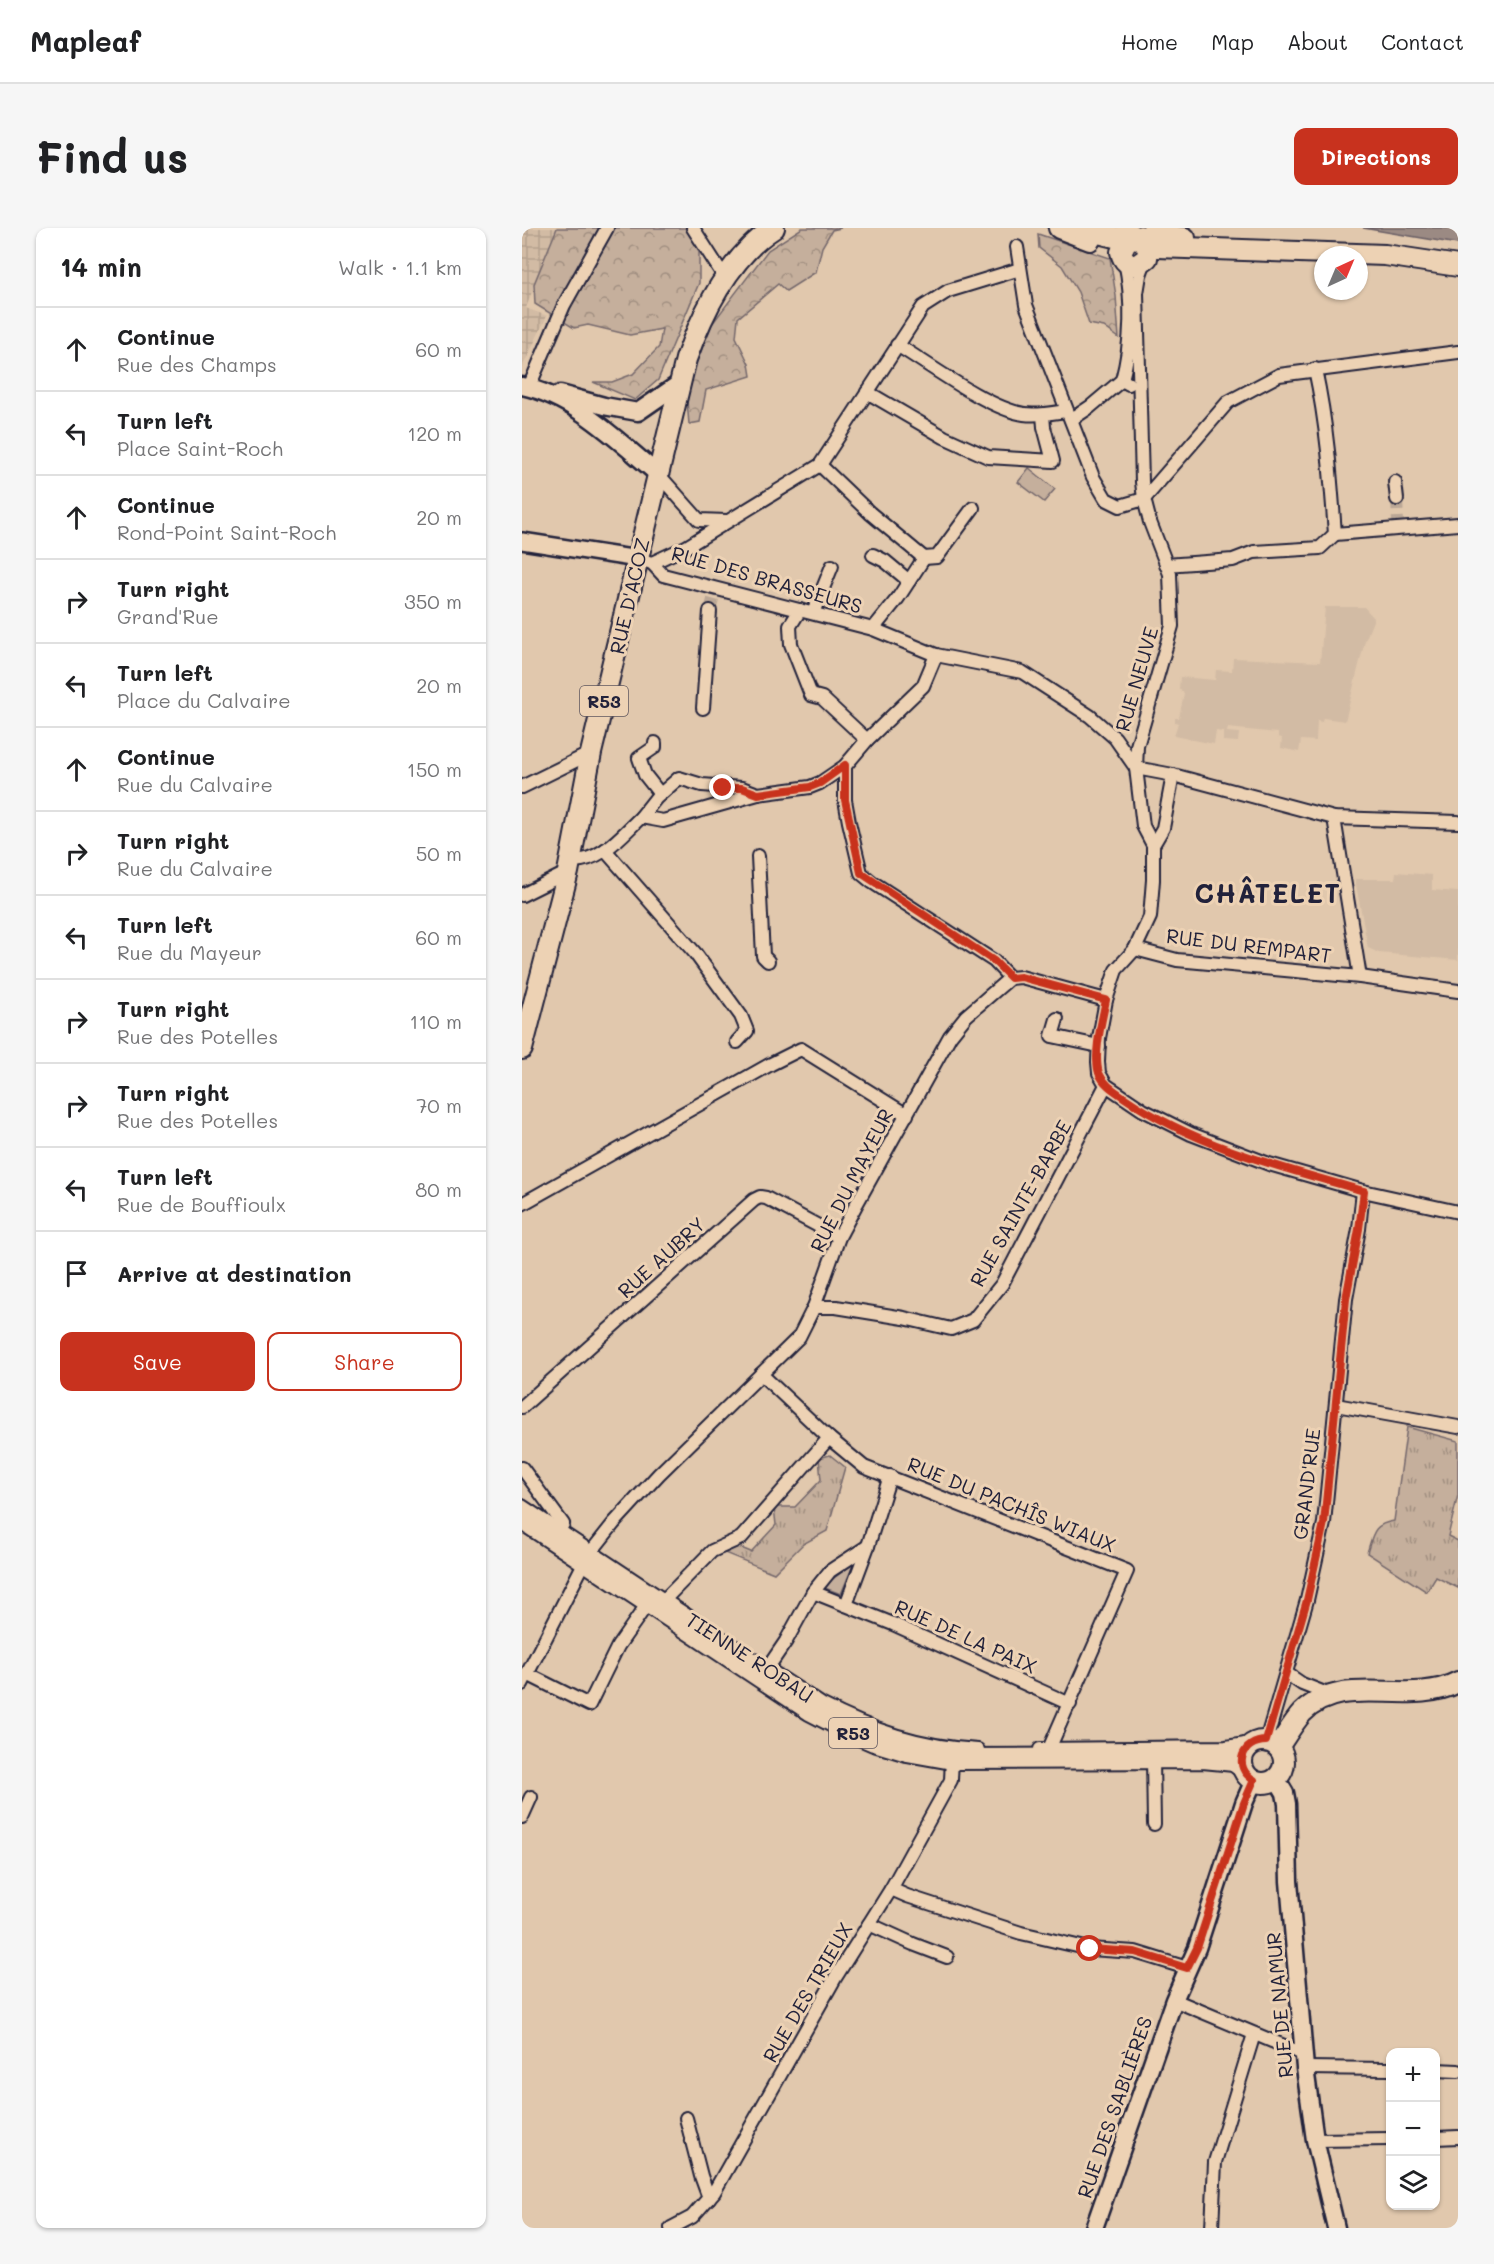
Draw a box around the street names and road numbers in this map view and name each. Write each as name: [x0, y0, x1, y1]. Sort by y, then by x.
street label: RUE D'ACOZ: [603, 535, 655, 657]
street label: RUE DES BRASSEURS: [669, 539, 865, 619]
street label: RUE NEUVE: [1109, 624, 1163, 734]
road number: R53: [580, 686, 628, 716]
street label: RUE DU REMPART: [1165, 922, 1333, 968]
street label: RUE DU MAYEUR: [804, 1104, 898, 1256]
street label: RUE SAINTE-BARBE: [963, 1115, 1077, 1291]
street label: RUE AUBRY: [612, 1211, 710, 1303]
street label: GRAND'RUE: [1286, 1427, 1326, 1541]
street label: RUE DU PACHÎS WIAUX: [904, 1450, 1120, 1558]
street label: RUE DE LA PAIX: [891, 1593, 1041, 1679]
street label: TIENNE ROBAU: [681, 1606, 819, 1708]
road number: R53: [829, 1718, 877, 1748]
street label: RUE DES TRIEUX: [756, 1917, 858, 2067]
street label: RUE DE NAMUR: [1260, 1931, 1298, 2079]
street label: RUE DES SABLIÈRES: [1071, 2013, 1157, 2201]

